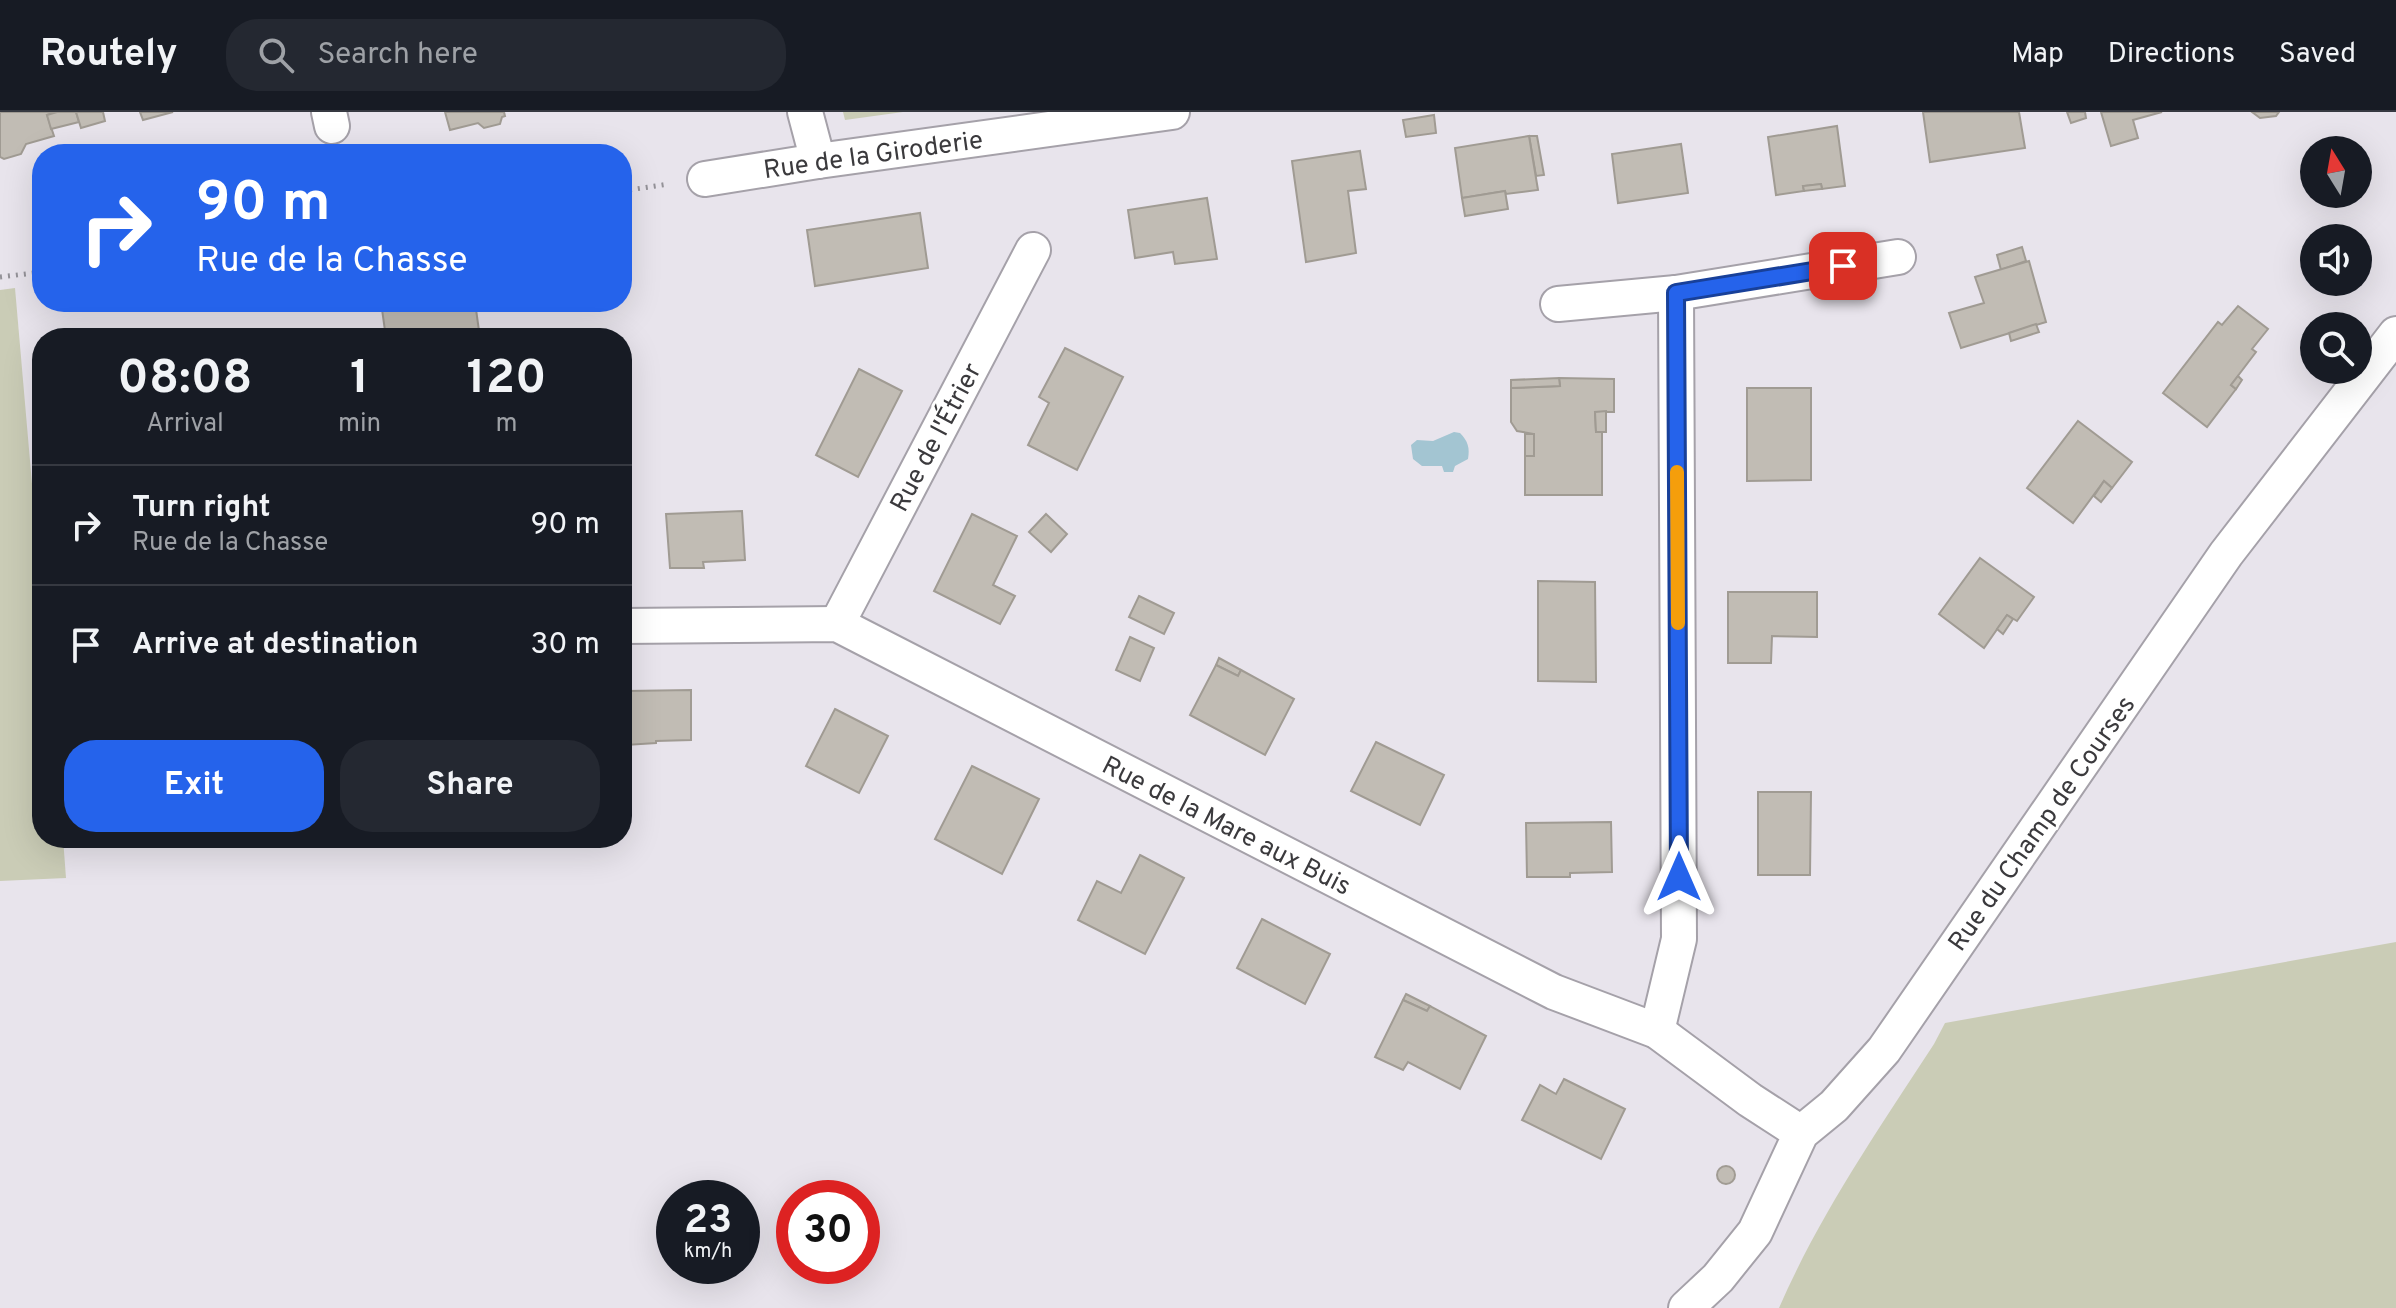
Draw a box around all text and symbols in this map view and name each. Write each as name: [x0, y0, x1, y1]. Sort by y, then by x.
search box: [226, 19, 786, 91]
text: Routely: [40, 31, 178, 80]
icon: search: [254, 33, 298, 77]
text: Search here: [318, 37, 478, 74]
text: Map: [2011, 37, 2064, 73]
text: Directions: [2108, 37, 2235, 73]
text: Saved: [2279, 37, 2356, 73]
street label: Rue de la Giroderie: [762, 125, 985, 188]
north arrow: [2300, 136, 2372, 208]
map controls: [2300, 136, 2372, 384]
text: 90 m: [196, 170, 331, 240]
icon: right: [64, 176, 168, 280]
button: sound: [2300, 224, 2372, 296]
pin: [1809, 232, 1877, 300]
text: Rue de la Chasse: [196, 239, 468, 285]
icon: arrive: [1821, 244, 1865, 288]
button: search: [2300, 312, 2372, 384]
text: 08:08: [117, 350, 253, 410]
text: 1: [350, 350, 369, 410]
text: 120: [467, 350, 547, 410]
street label: Rue de l'Étrier: [882, 357, 990, 518]
text: Arrival: [146, 408, 224, 441]
text: min: [338, 408, 381, 441]
text: m: [496, 408, 518, 441]
text: Turn right: [132, 490, 270, 527]
icon: right: [64, 503, 108, 547]
text: 90 m: [531, 507, 600, 544]
text: Rue de la Chasse: [132, 527, 328, 560]
icon: arrive: [64, 623, 108, 667]
text: Arrive at destination: [132, 627, 418, 664]
text: 30 m: [531, 627, 600, 664]
street label: Rue du Champ de Courses: [1942, 690, 2144, 959]
button: Exit: [64, 740, 324, 832]
button: Share: [340, 740, 600, 832]
street label: Rue de la Mare aux Buis: [1096, 750, 1356, 904]
position arrow: [1637, 835, 1721, 919]
speed limit sign: 30: [776, 1180, 880, 1284]
text: 23: [684, 1197, 732, 1247]
text: km/h: [684, 1239, 732, 1265]

